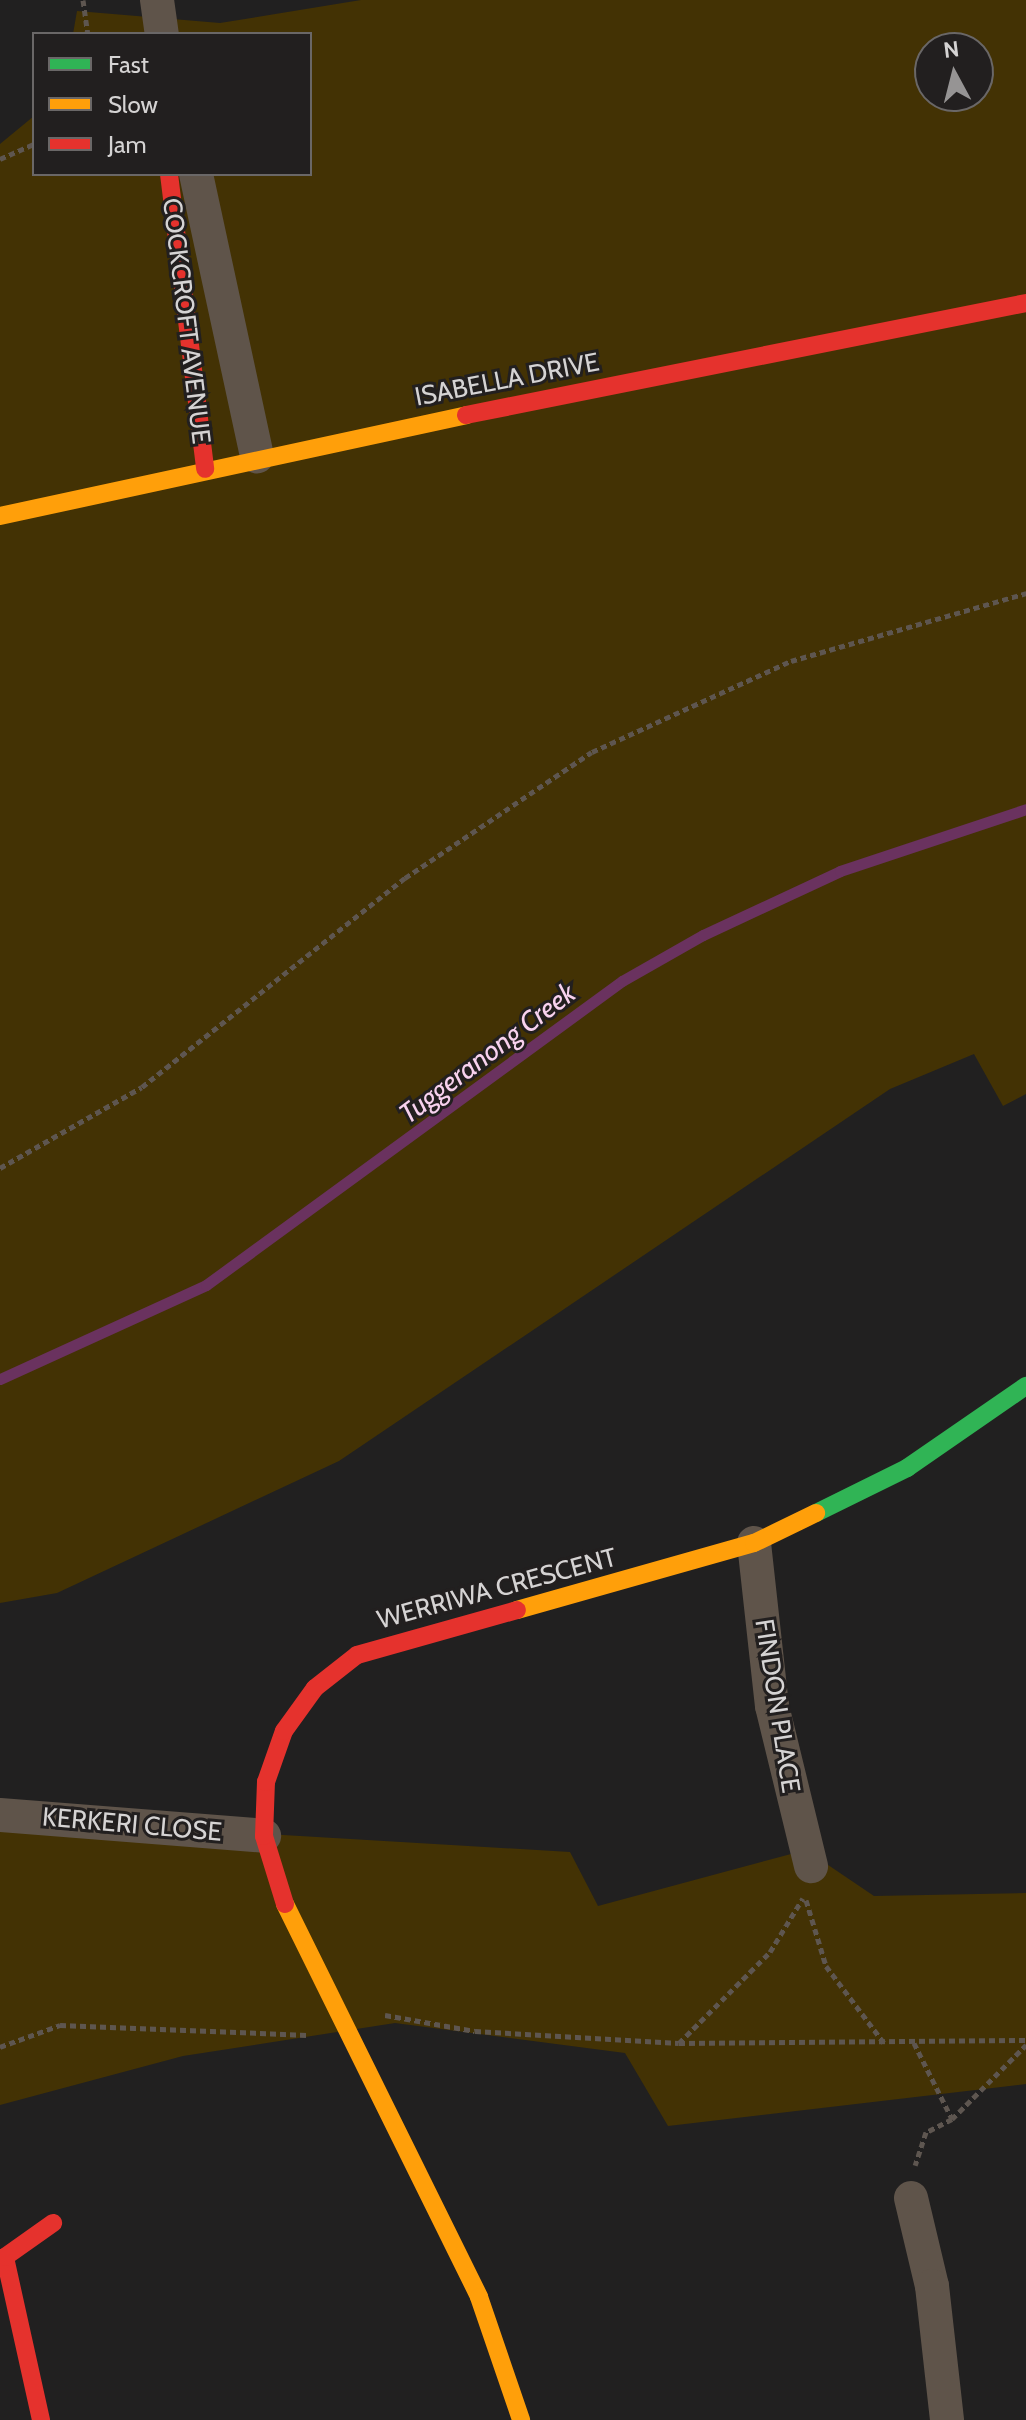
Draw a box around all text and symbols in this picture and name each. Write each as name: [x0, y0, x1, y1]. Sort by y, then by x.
legend: [32, 32, 312, 176]
north arrow: [914, 32, 994, 112]
text: N: [942, 35, 961, 64]
text: Fast: [108, 50, 149, 79]
text: Slow: [108, 90, 158, 119]
text: Jam: [108, 130, 146, 159]
street label: COCKCROFT AVENUE: [155, 196, 217, 446]
street label: ISABELLA DRIVE: [412, 347, 602, 413]
water label: Tuggeranong Creek: [392, 976, 582, 1130]
street label: WERRIWA CRESCENT: [374, 1542, 620, 1636]
street label: FINDON PLACE: [748, 1617, 806, 1795]
street label: KERKERI CLOSE: [41, 1802, 223, 1848]

